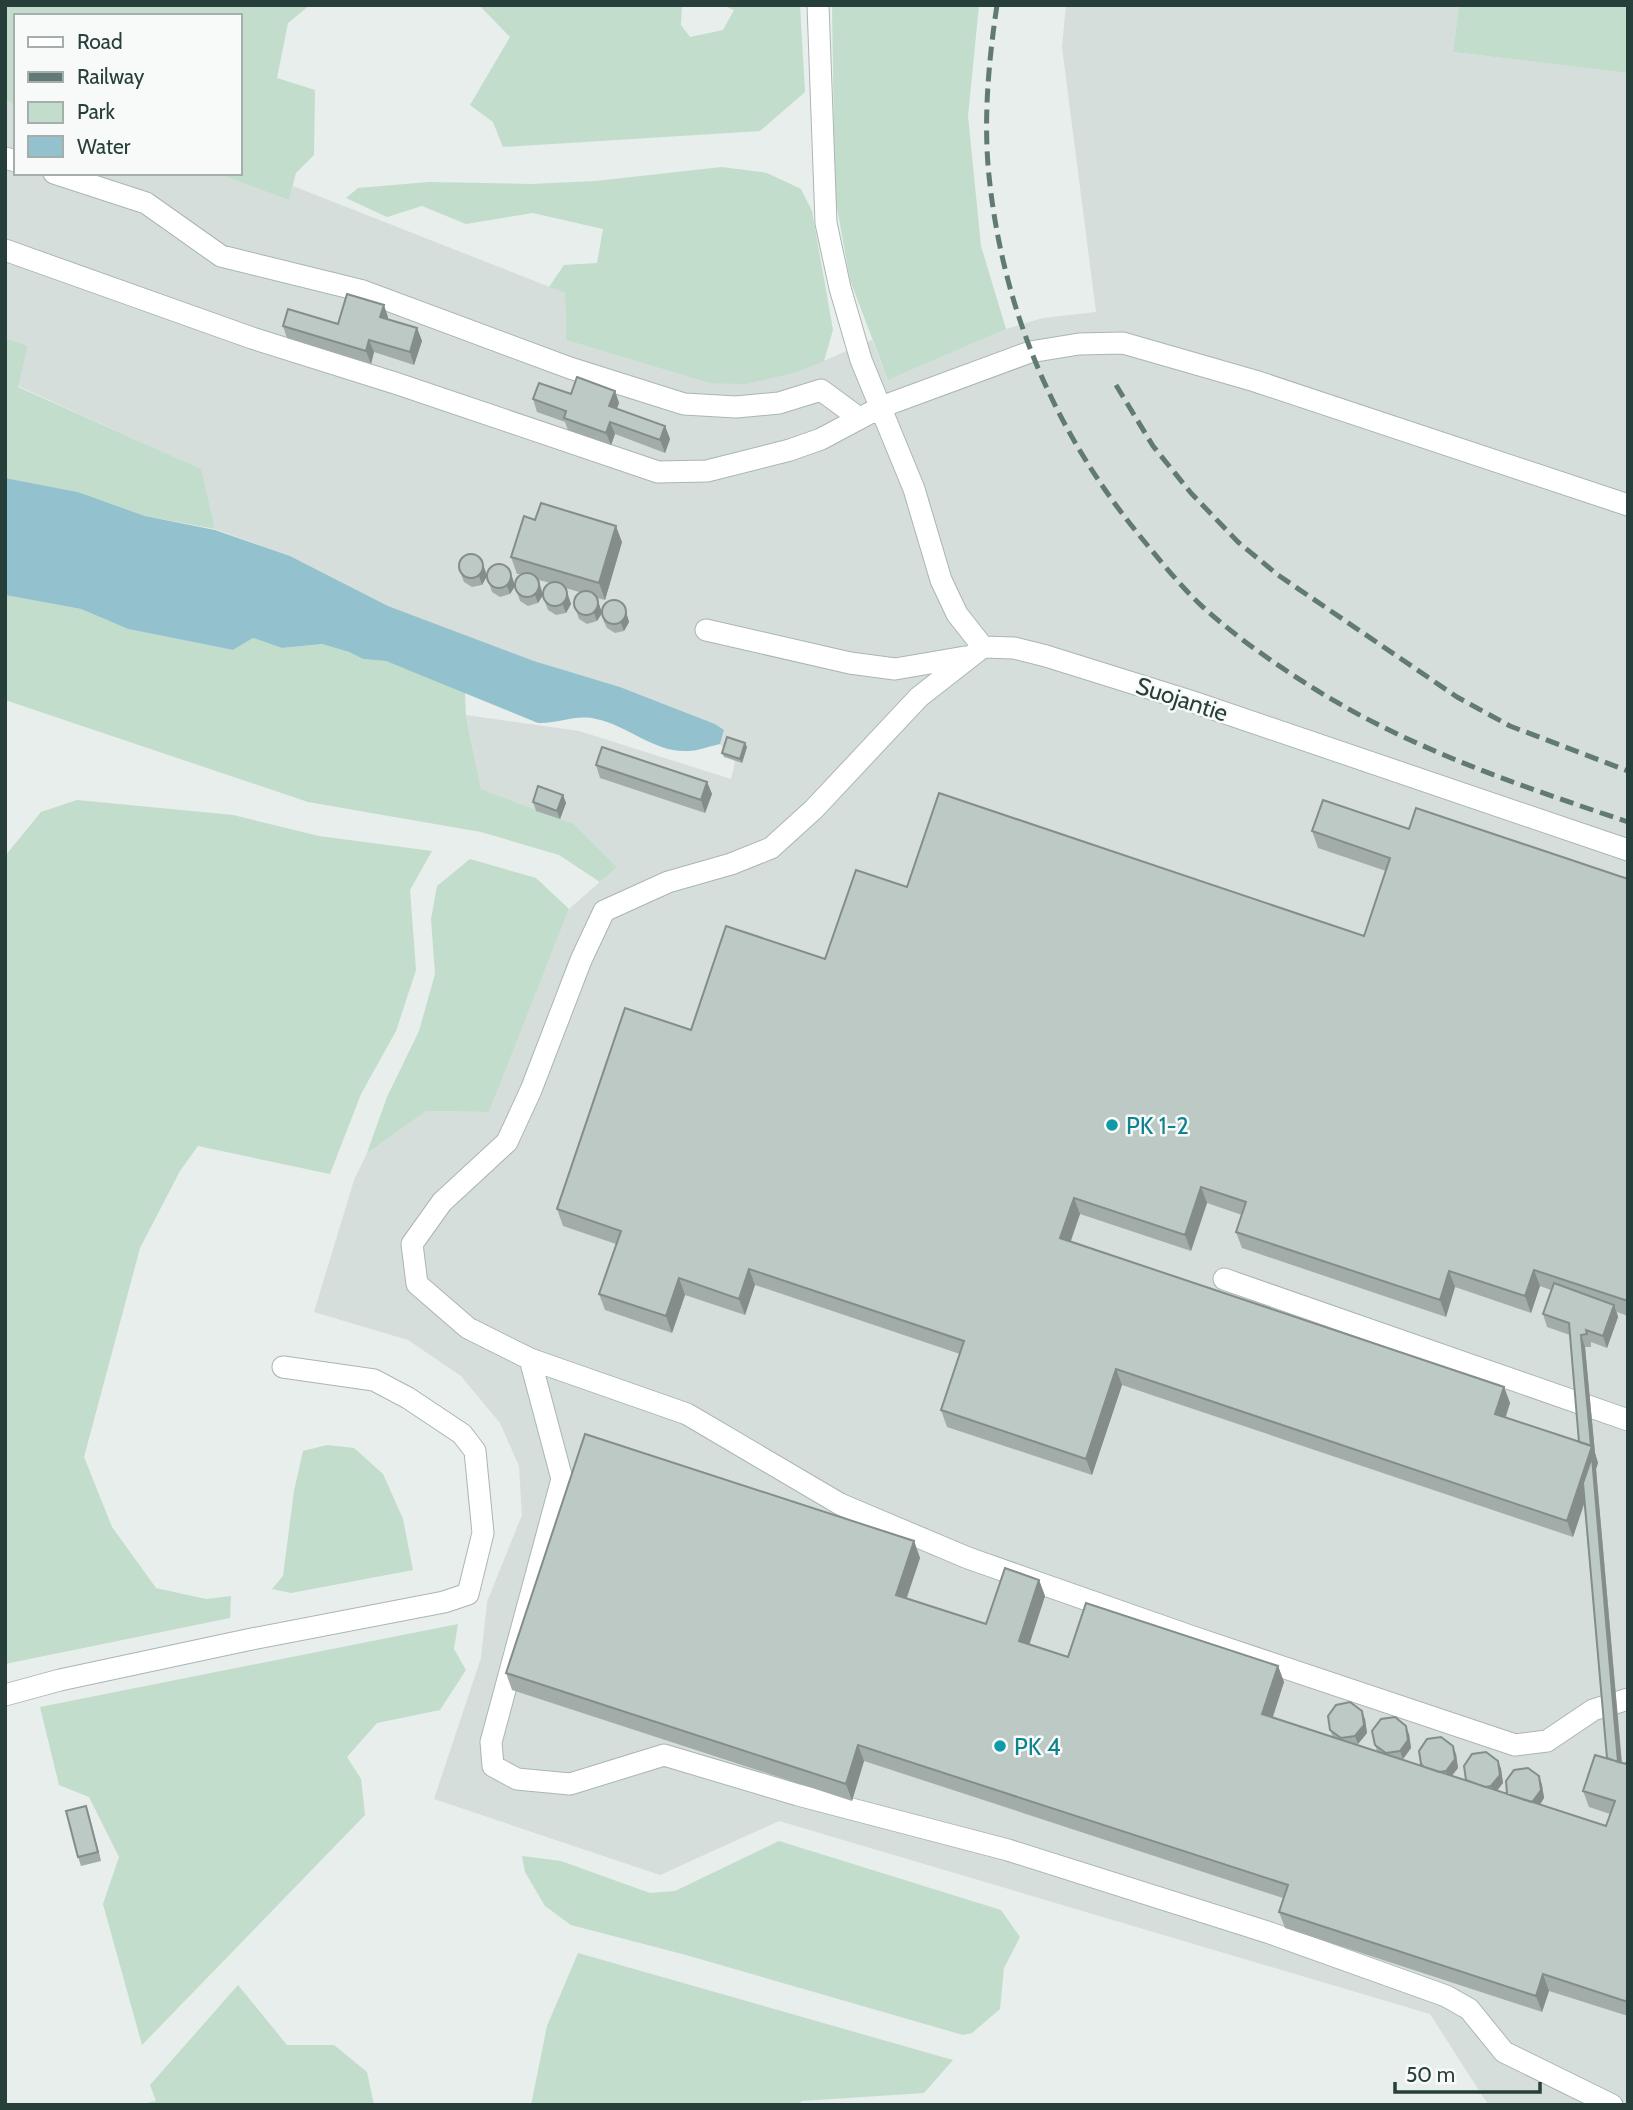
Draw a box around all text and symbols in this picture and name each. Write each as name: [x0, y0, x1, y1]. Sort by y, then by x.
legend: [14, 14, 242, 175]
text: Road: [77, 29, 123, 54]
text: Railway: [77, 64, 145, 89]
text: Park: [77, 99, 115, 124]
text: Water: [77, 134, 131, 159]
street label: Suojantie: [1132, 671, 1232, 727]
place label: PK 1-2: [1126, 1111, 1189, 1140]
marker: PK 1-2: [1104, 1117, 1120, 1133]
place label: PK 4: [1014, 1732, 1061, 1761]
marker: PK 4: [992, 1738, 1008, 1754]
scale bar: [1395, 2050, 1540, 2094]
text: 50 m: [1406, 2062, 1455, 2087]

